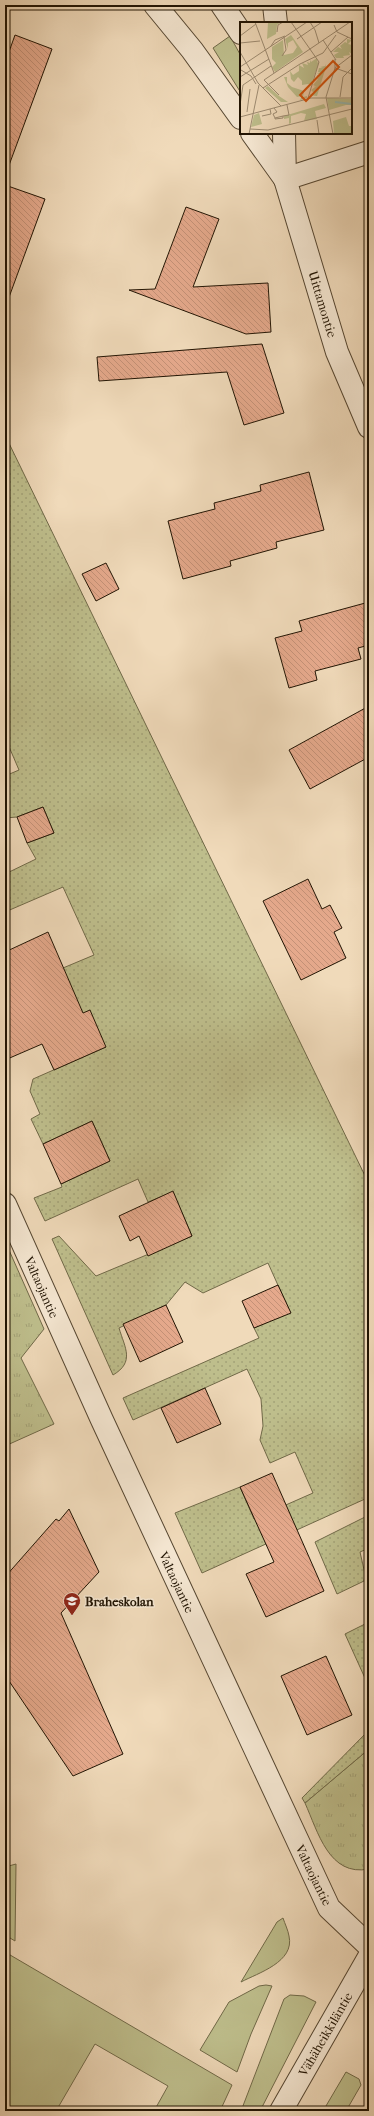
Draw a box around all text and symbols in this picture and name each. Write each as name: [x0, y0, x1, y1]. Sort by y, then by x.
inset map: [240, 22, 352, 134]
street label: Uittamontie: [305, 269, 340, 340]
street label: Valtaojantie: [21, 1253, 62, 1321]
street label: Valtaojantie: [155, 1548, 198, 1616]
school or university icon: Braheskolan: [62, 1591, 82, 1616]
place label: Braheskolan: [85, 1594, 154, 1609]
street label: Valtaojantie: [292, 1841, 335, 1909]
street label: Vähäheikkiläntie: [295, 1989, 356, 2080]

